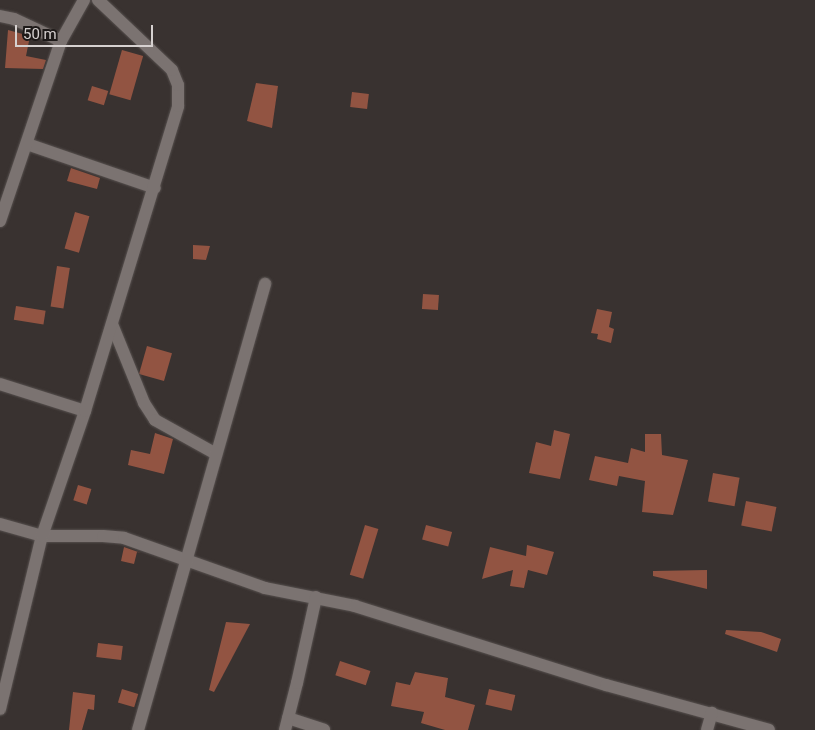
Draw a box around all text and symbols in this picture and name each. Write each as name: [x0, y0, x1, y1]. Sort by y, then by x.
scale bar: [18, 15, 155, 47]
text: 50 m: [23, 25, 57, 43]

